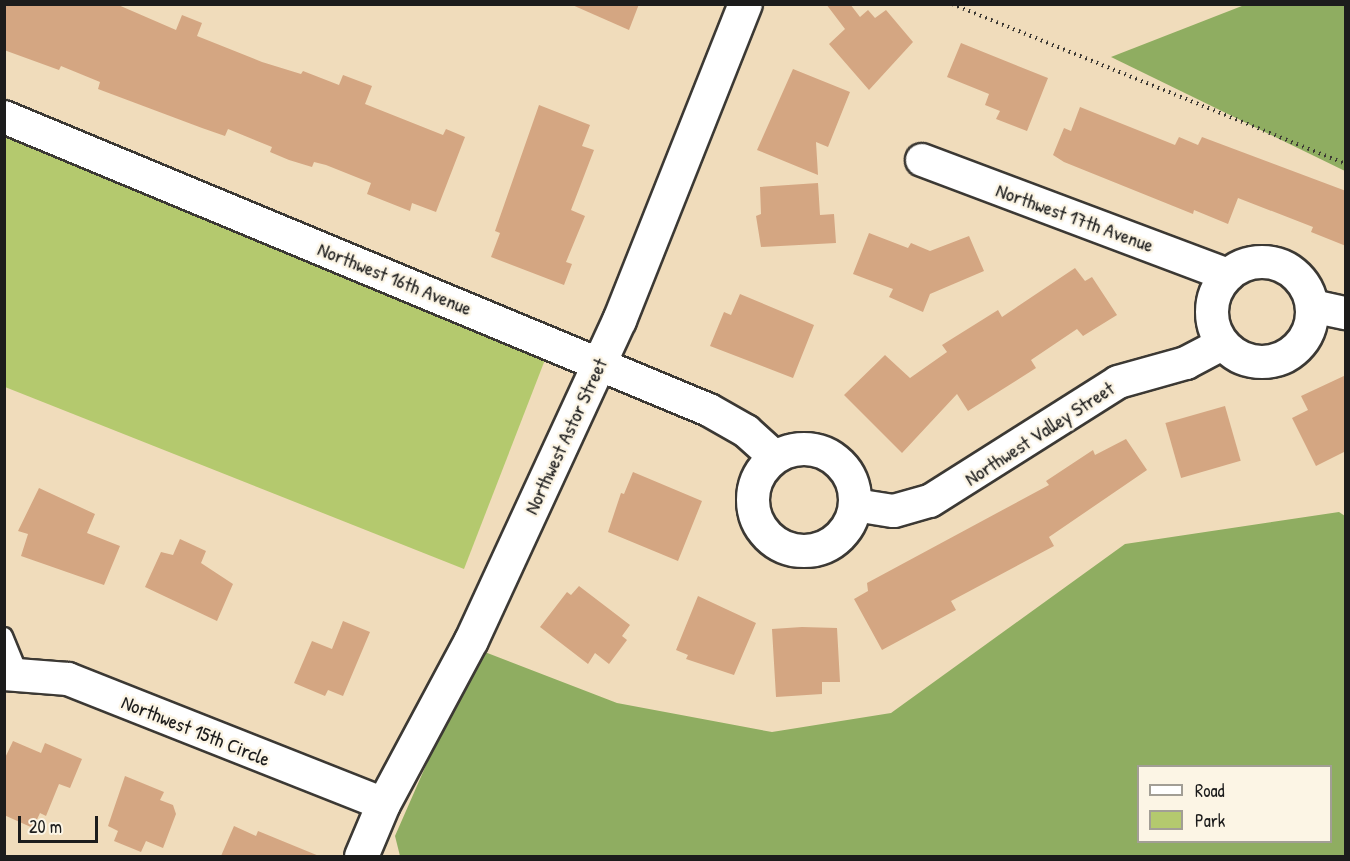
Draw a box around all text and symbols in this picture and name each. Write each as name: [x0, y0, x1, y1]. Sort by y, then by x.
street label: Northwest 17th Avenue: [993, 177, 1157, 257]
street label: Northwest 16th Avenue: [315, 236, 475, 320]
street label: Northwest Astor Street: [518, 354, 612, 518]
street label: Northwest Valley Street: [960, 376, 1118, 490]
street label: Northwest 15th Circle: [118, 689, 274, 771]
legend: [1137, 765, 1332, 843]
text: Road: [1195, 778, 1225, 803]
scale bar: [21, 804, 100, 842]
text: Park: [1195, 808, 1225, 833]
text: 20 m: [29, 814, 62, 839]

